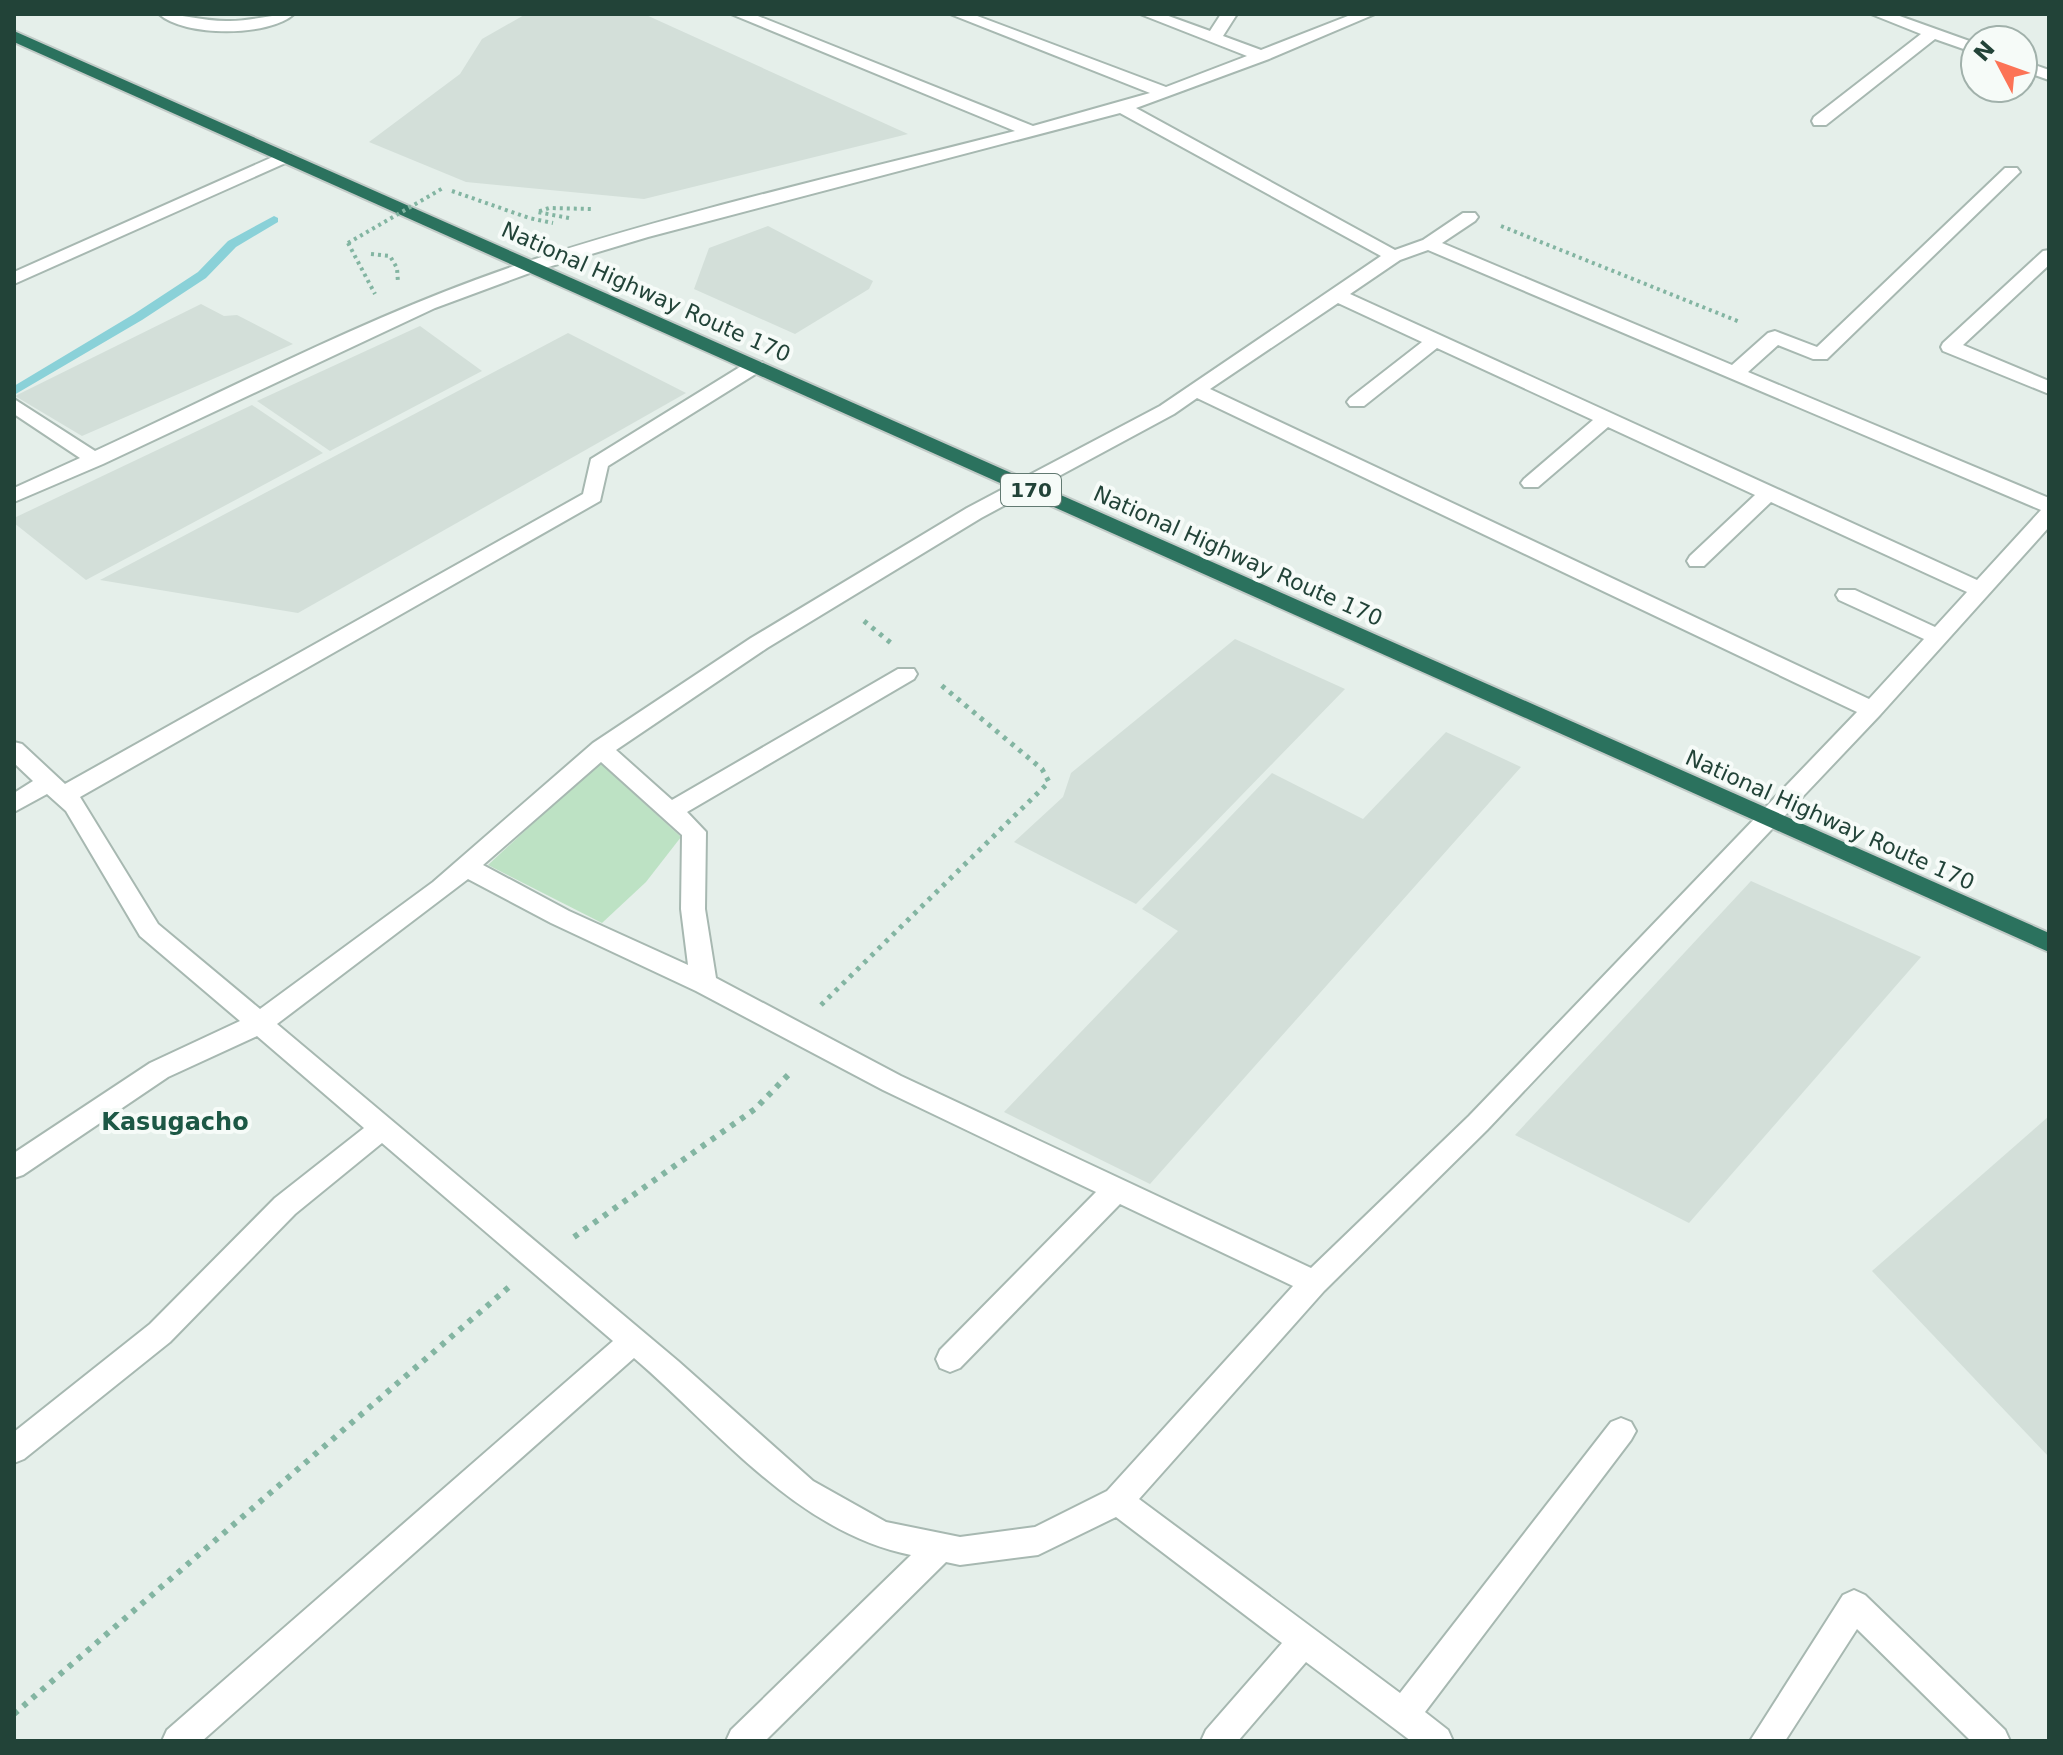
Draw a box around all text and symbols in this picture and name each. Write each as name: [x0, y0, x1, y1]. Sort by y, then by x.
north arrow: [1959, 24, 2039, 104]
text: N: [1969, 36, 2000, 66]
street label: National Highway Route 170: [498, 217, 794, 367]
road number: 170: [1001, 474, 1061, 506]
street label: National Highway Route 170: [1090, 481, 1386, 631]
street label: National Highway Route 170: [1682, 745, 1978, 895]
district label: Kasugacho: [101, 1108, 249, 1136]

